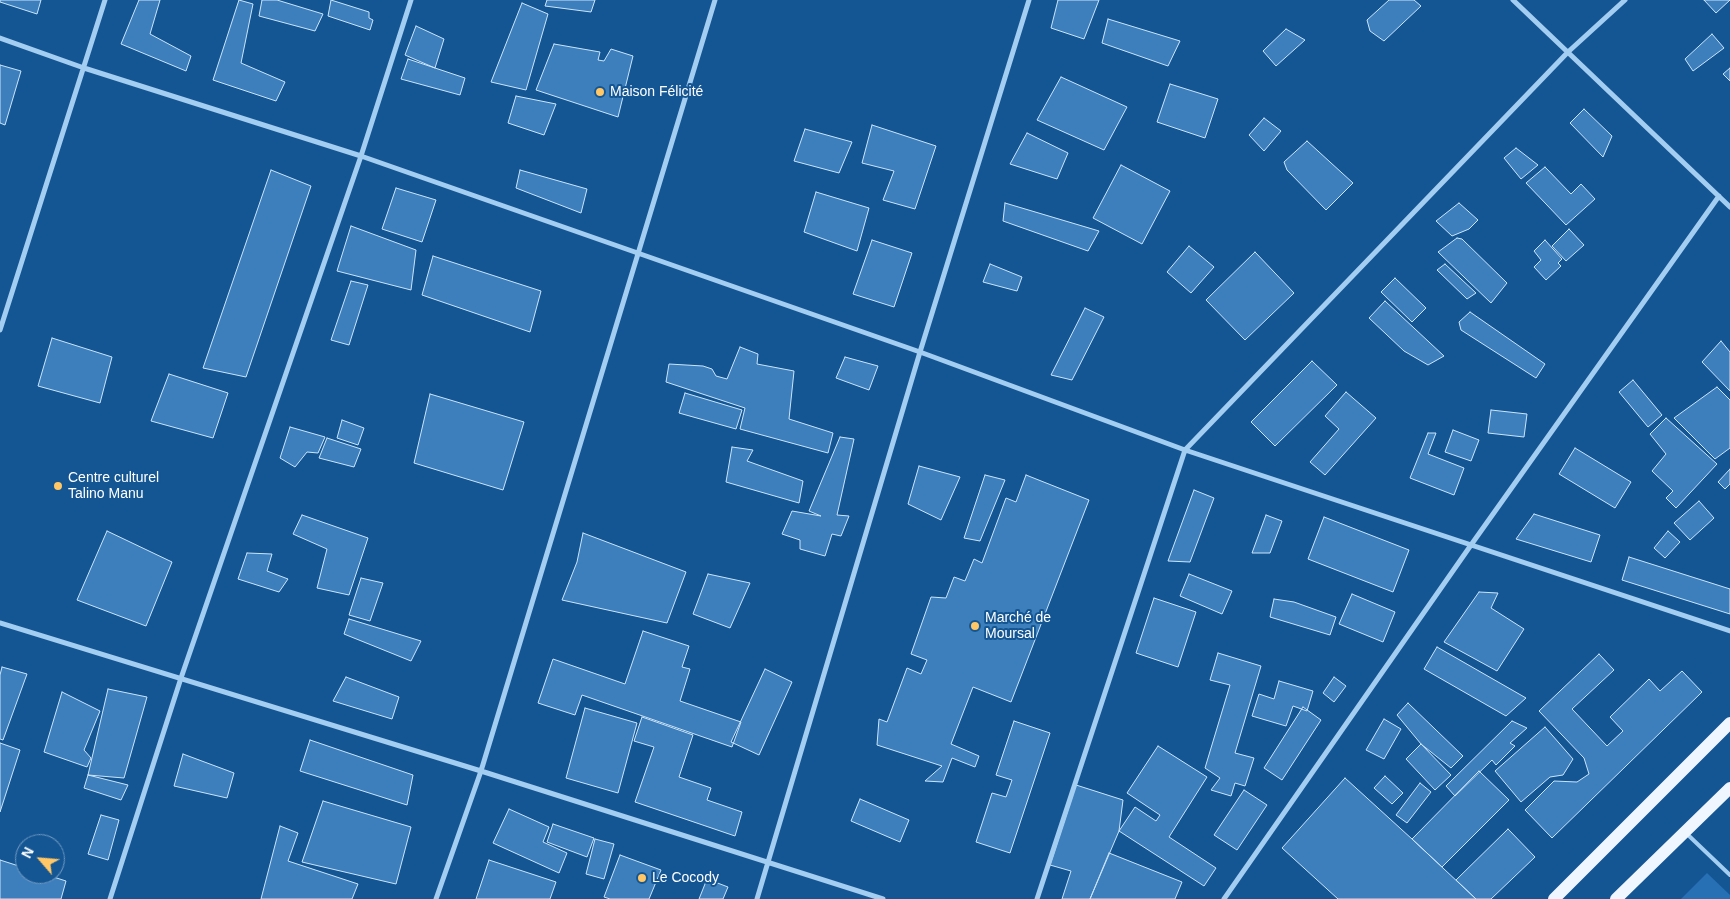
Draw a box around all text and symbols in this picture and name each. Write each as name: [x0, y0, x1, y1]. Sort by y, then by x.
place label: Maison Félicité: [610, 84, 703, 100]
marker: Maison Félicité: [594, 86, 606, 98]
place label: Centre culturel Talino Manu: [68, 470, 159, 502]
marker: Centre culturel Talino Manu: [52, 480, 64, 492]
place label: Marché de Moursal: [985, 610, 1051, 642]
marker: Marché de Moursal: [969, 620, 981, 632]
north arrow: [15, 834, 65, 884]
text: N: [18, 845, 37, 861]
place label: Le Cocody: [652, 870, 719, 886]
marker: Le Cocody: [636, 872, 648, 884]

